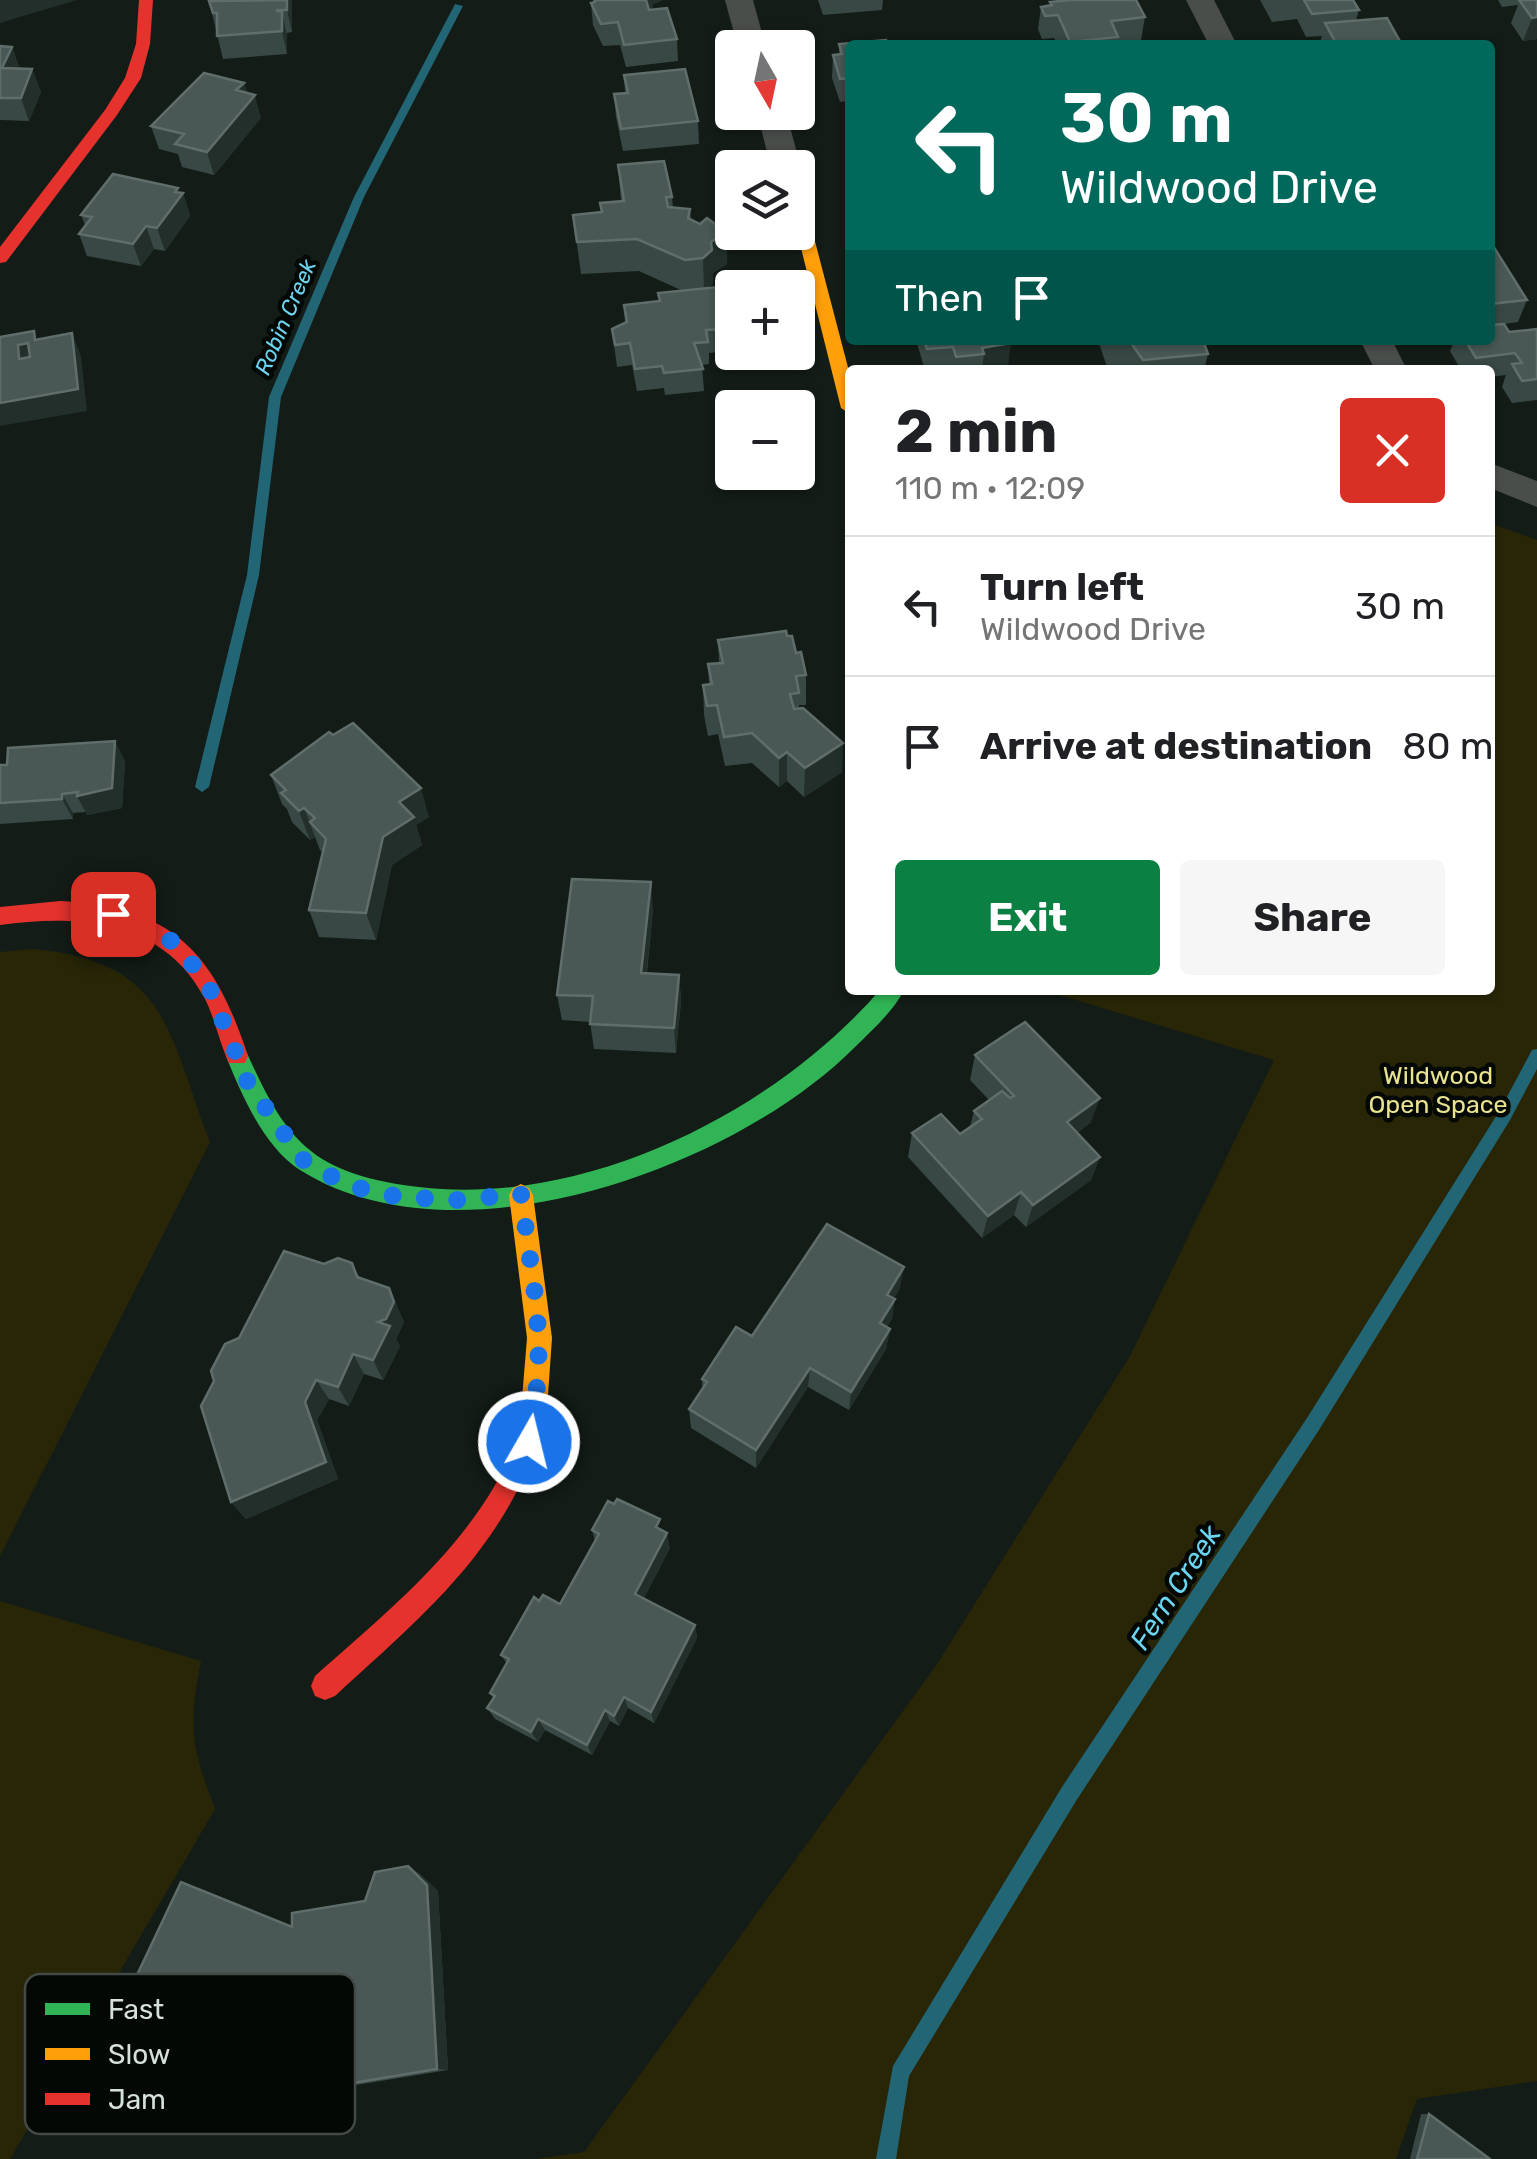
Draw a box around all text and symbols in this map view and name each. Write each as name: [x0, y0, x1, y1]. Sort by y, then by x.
north arrow: [715, 30, 815, 130]
map controls: [715, 30, 815, 490]
text: 30 m: [1060, 77, 1233, 160]
icon: left: [895, 80, 1025, 210]
button: layers: [715, 150, 815, 250]
text: Wildwood Drive: [1060, 161, 1378, 214]
water label: Robin Creek: [249, 255, 322, 379]
button: +: [715, 270, 815, 370]
icon: arrive: [1004, 270, 1059, 325]
text: Then: [895, 275, 984, 321]
button: −: [715, 390, 815, 490]
text: 2 min: [895, 396, 1057, 467]
button: close: [1340, 398, 1445, 503]
text: 110 m · 12:09: [895, 469, 1085, 507]
text: Turn left: [980, 564, 1144, 610]
icon: left: [895, 579, 950, 634]
text: 30 m: [1355, 583, 1445, 629]
text: Wildwood Drive: [980, 610, 1206, 648]
icon: arrive: [895, 719, 950, 774]
text: Arrive at destination: [980, 723, 1372, 769]
text: 80 m: [1402, 723, 1494, 769]
button: Exit: [895, 860, 1160, 975]
button: Share: [1180, 860, 1445, 975]
pin: [71, 872, 156, 957]
icon: arrive: [86, 887, 141, 942]
park label: Wildwood Open Space: [1368, 1061, 1508, 1119]
position arrow: [477, 1390, 581, 1494]
water label: Fern Creek: [1123, 1519, 1228, 1655]
legend: [25, 1974, 355, 2134]
text: Fast: [108, 1993, 164, 2026]
text: Slow: [108, 2038, 170, 2071]
text: Jam: [108, 2083, 166, 2116]

